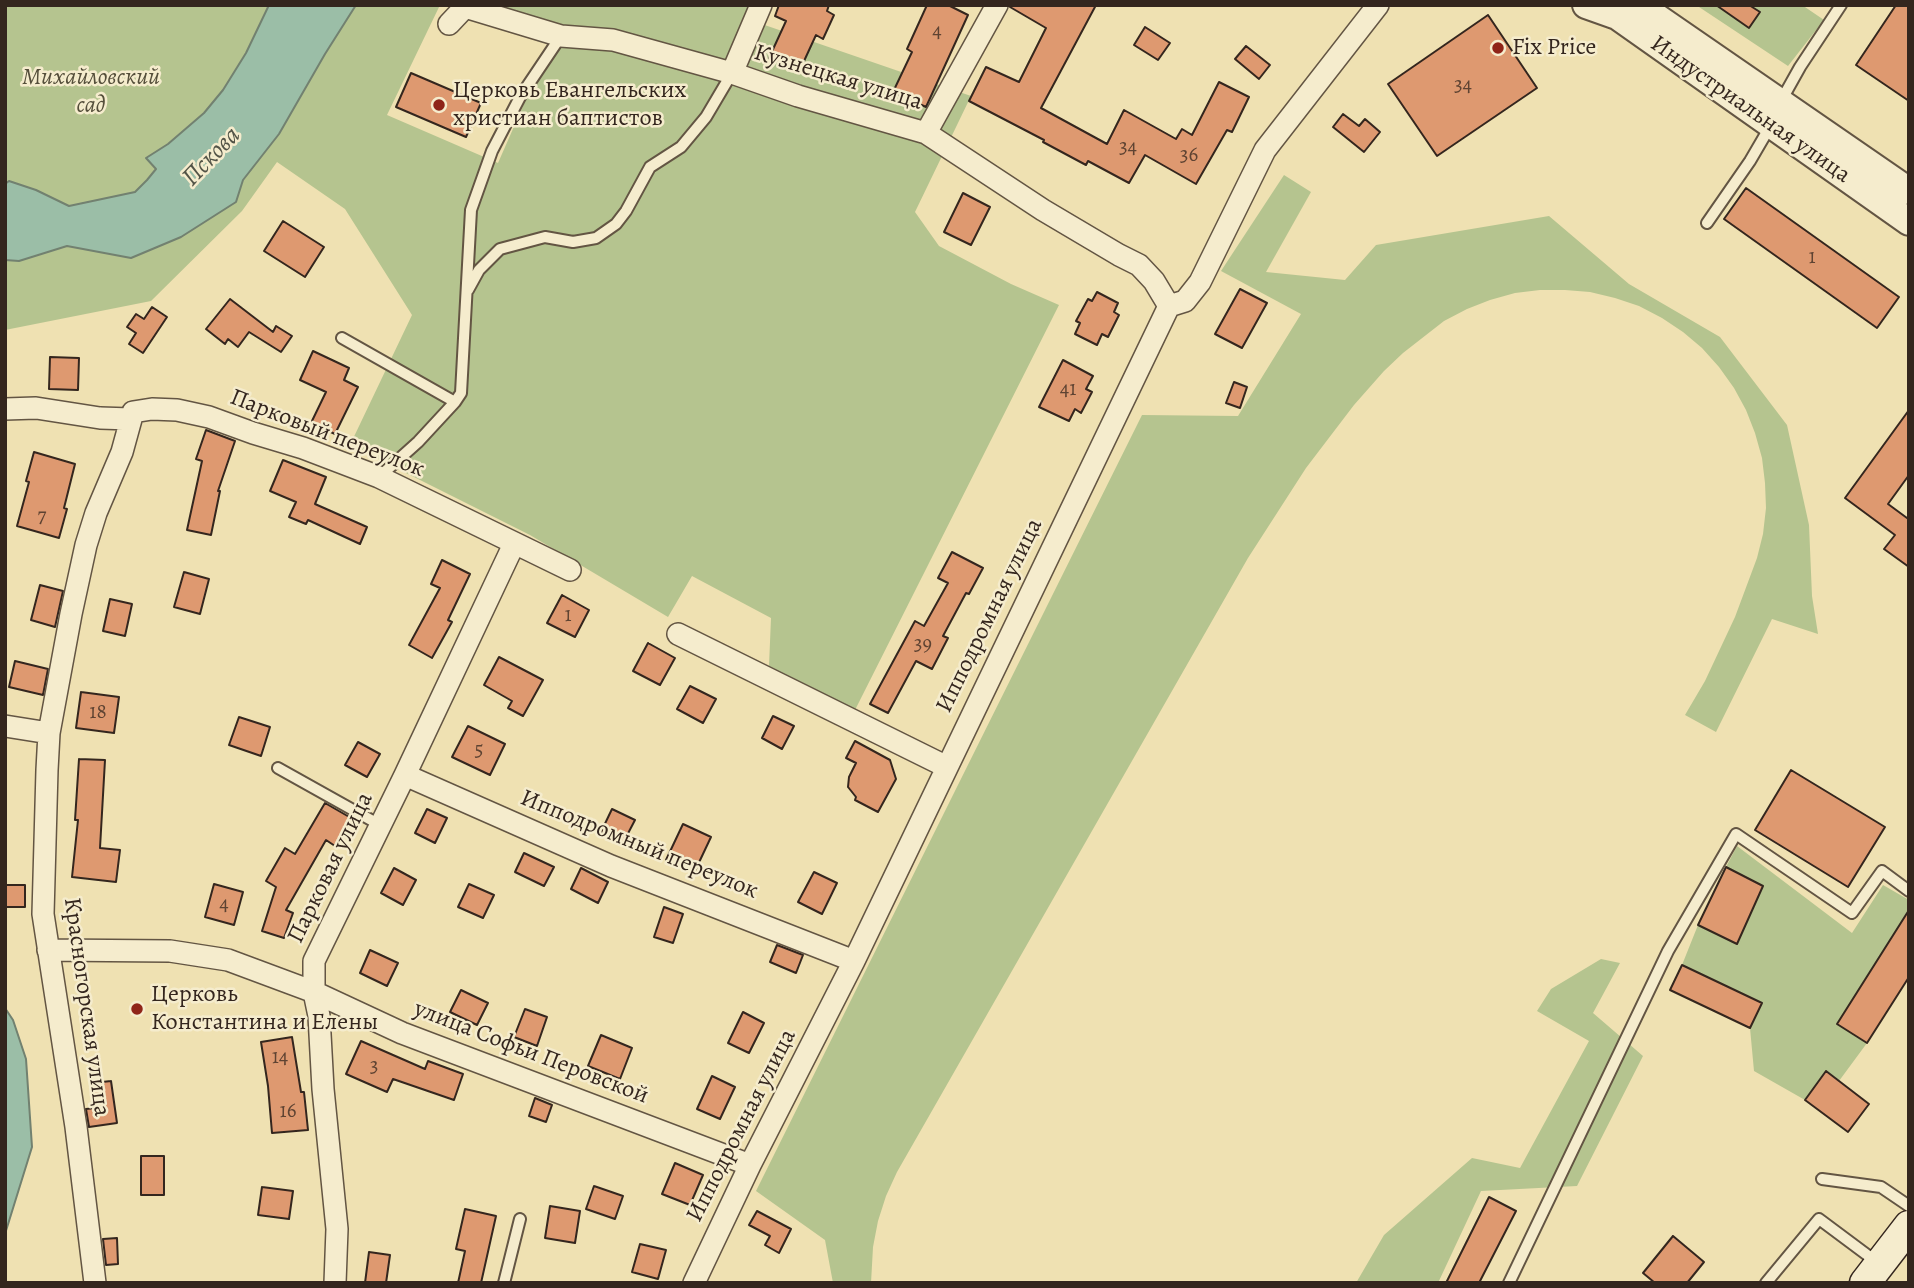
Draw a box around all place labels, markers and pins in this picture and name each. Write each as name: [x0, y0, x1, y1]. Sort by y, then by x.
place label: Fix Price: [1512, 34, 1596, 62]
marker: Fix Price: [1490, 40, 1506, 56]
place label: Церковь Евангельских христиан баптистов: [453, 77, 686, 133]
marker: Церковь Евангельских христиан баптистов: [431, 97, 447, 113]
place label: Церковь Константина и Елены: [151, 981, 378, 1037]
marker: Церковь Константина и Елены: [129, 1001, 145, 1017]

